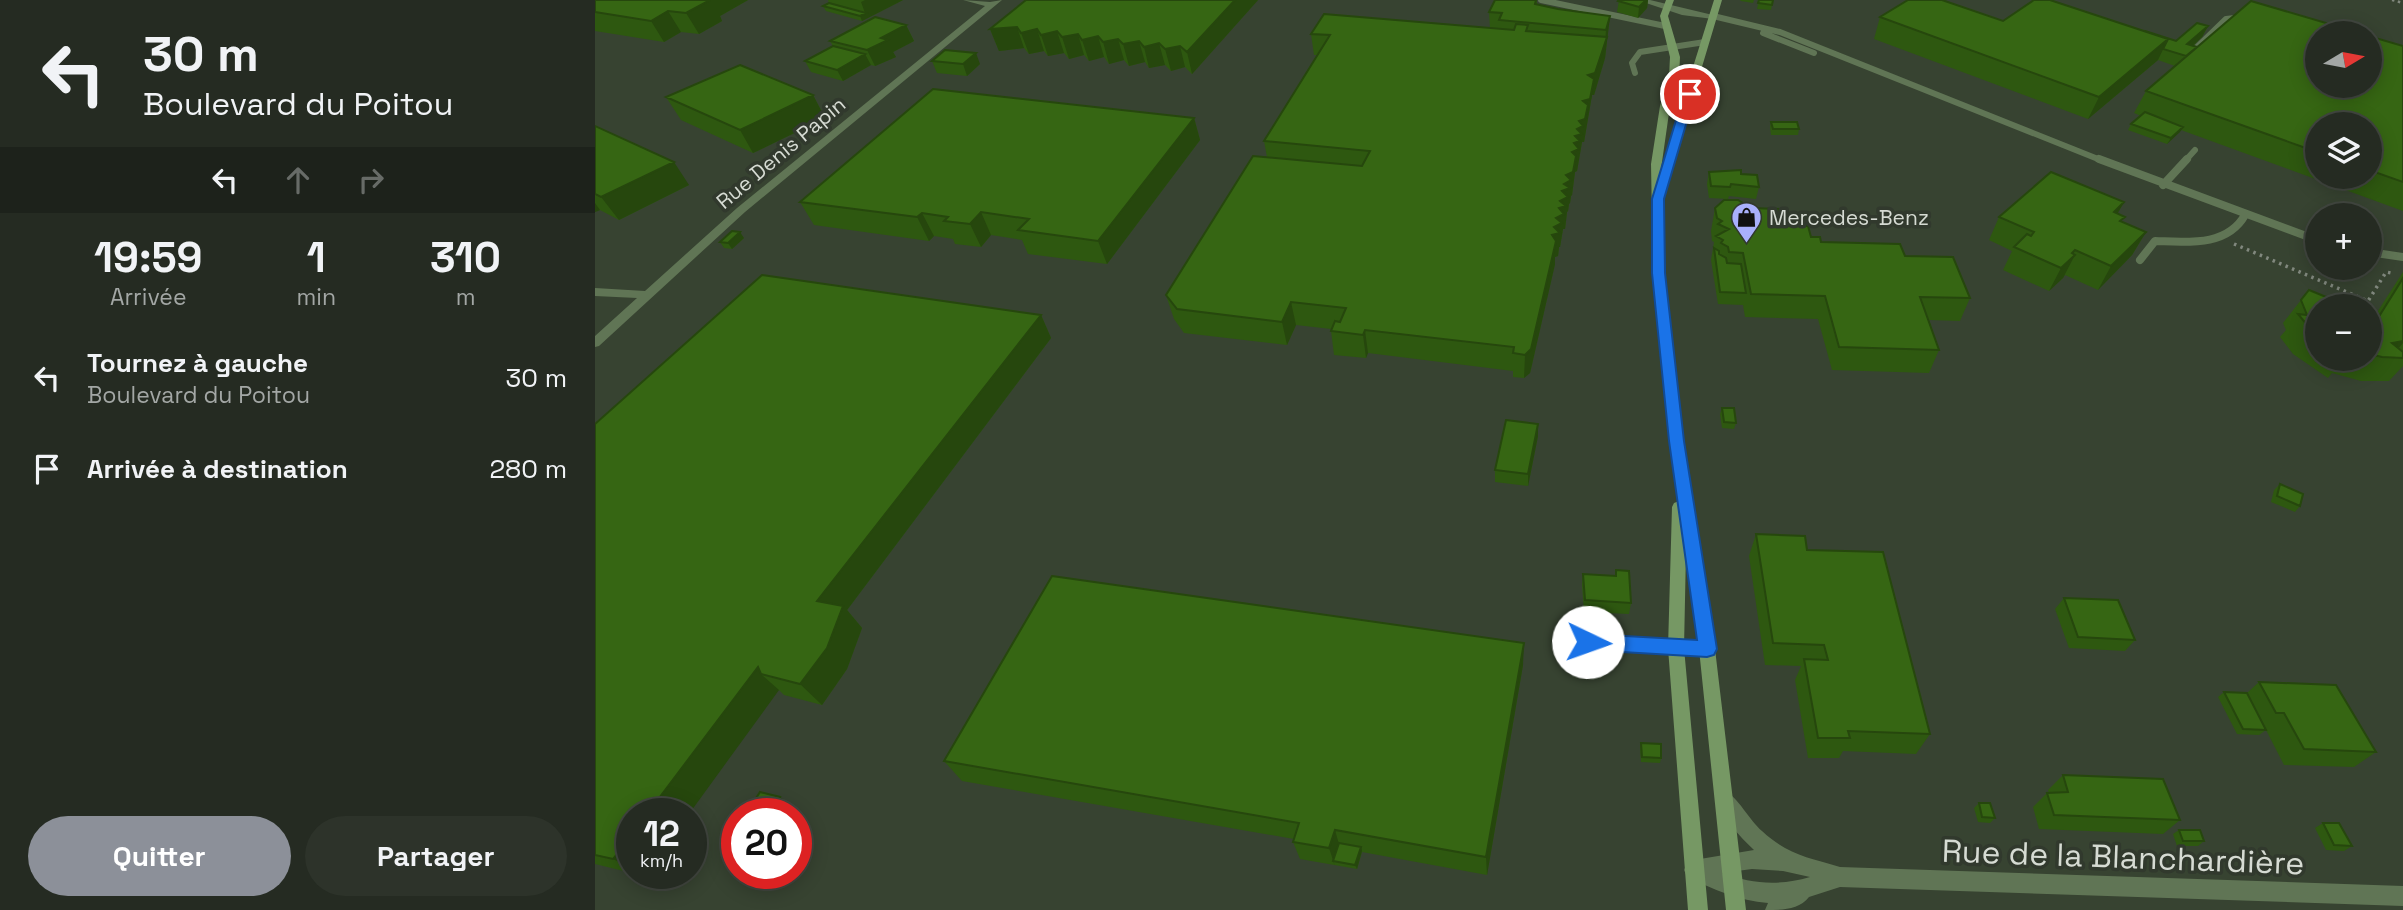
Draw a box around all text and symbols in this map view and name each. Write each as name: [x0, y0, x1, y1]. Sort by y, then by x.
north arrow: [2305, 21, 2382, 98]
map controls: [2305, 21, 2382, 371]
text: 30 m: [143, 23, 259, 85]
icon: left: [28, 28, 119, 119]
pin: [1660, 64, 1720, 124]
icon: arrive: [1671, 75, 1709, 113]
text: Boulevard du Poitou: [143, 84, 453, 124]
street label: Rue Denis Papin: [710, 91, 851, 215]
button: layers: [2305, 112, 2382, 189]
icon: left: [206, 161, 244, 199]
icon: ahead: [279, 161, 317, 199]
icon: right: [352, 161, 390, 199]
shop icon: Mercedes-Benz: [1729, 201, 1763, 245]
button: +: [2305, 203, 2382, 280]
place label: Mercedes-Benz: [1769, 204, 1929, 231]
text: 19:59: [94, 231, 203, 284]
text: 1: [307, 231, 326, 284]
text: 310: [430, 231, 501, 284]
text: Arrivée: [110, 282, 187, 312]
text: min: [297, 282, 336, 312]
text: m: [456, 282, 475, 312]
button: −: [2305, 294, 2382, 371]
text: Tournez à gauche: [87, 346, 308, 380]
icon: left: [28, 359, 66, 397]
text: 30 m: [506, 361, 567, 395]
text: Boulevard du Poitou: [87, 380, 310, 410]
icon: arrive: [28, 450, 66, 488]
text: Arrivée à destination: [87, 452, 348, 486]
text: 280 m: [489, 452, 567, 486]
position arrow: [1551, 605, 1625, 679]
speed limit sign: 20: [721, 798, 812, 889]
text: 12: [643, 812, 680, 856]
button: Quitter: [28, 816, 291, 896]
button: Partager: [305, 816, 567, 896]
street label: Rue de la Blanchardière: [1941, 831, 2305, 883]
text: km/h: [640, 849, 683, 872]

